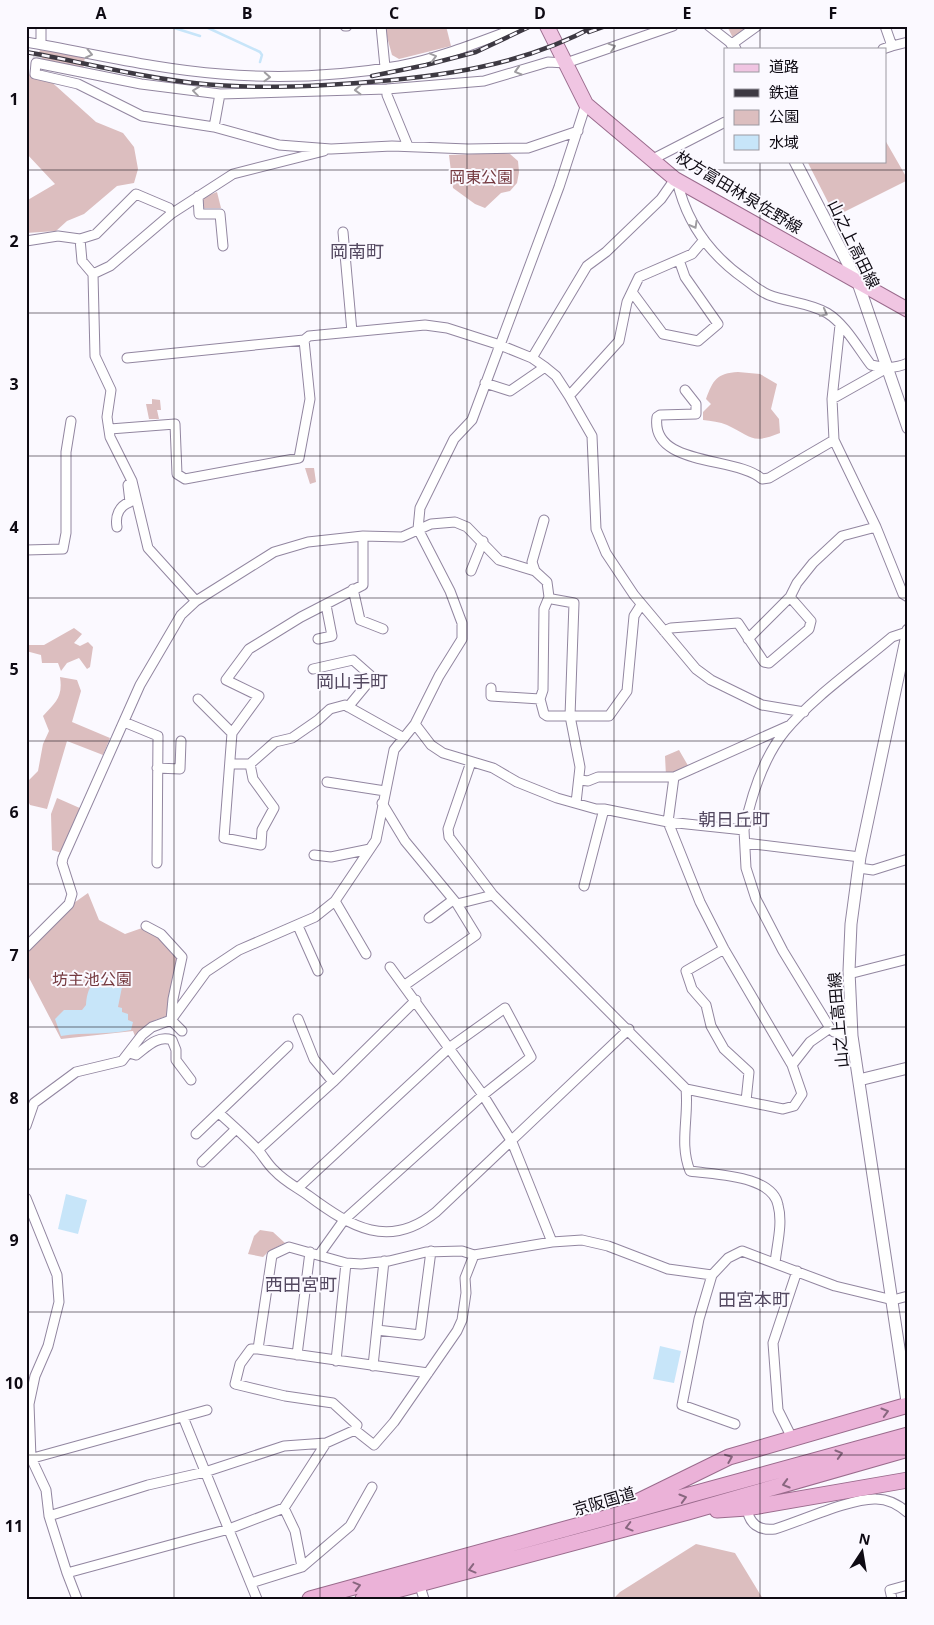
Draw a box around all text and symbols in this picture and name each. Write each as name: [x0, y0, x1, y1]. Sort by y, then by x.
text: A: [95, 2, 107, 24]
text: B: [242, 2, 252, 24]
text: C: [389, 2, 399, 24]
text: D: [534, 2, 546, 24]
text: E: [683, 2, 692, 24]
text: F: [829, 2, 837, 24]
one-way arrow: [607, 43, 616, 53]
one-way arrow: [85, 48, 94, 59]
legend: [724, 48, 886, 162]
one-way arrow: [428, 52, 436, 62]
text: 道路: [769, 56, 799, 76]
one-way arrow: [515, 65, 523, 75]
one-way arrow: [264, 71, 272, 82]
text: 鉄道: [769, 82, 799, 102]
one-way arrow: [354, 85, 362, 96]
one-way arrow: [191, 86, 199, 97]
text: 1: [9, 88, 19, 110]
text: 公園: [769, 106, 799, 126]
text: 水域: [769, 132, 799, 152]
street label: 枚方富田林泉佐野線: [672, 145, 806, 239]
park label: 岡東公園: [449, 166, 513, 188]
street label: 山之上高田線: [823, 196, 885, 292]
one-way arrow: [688, 219, 698, 228]
text: 2: [9, 230, 19, 252]
district label: 岡南町: [330, 239, 384, 263]
one-way arrow: [819, 307, 828, 317]
text: 3: [9, 373, 19, 395]
text: 4: [9, 516, 19, 538]
text: 5: [9, 658, 19, 680]
district label: 岡山手町: [316, 669, 388, 693]
text: 6: [9, 801, 19, 823]
district label: 朝日丘町: [698, 807, 770, 831]
text: 7: [9, 944, 19, 966]
park label: 坊主池公園: [52, 968, 132, 990]
street label: 山之上高田線: [823, 971, 853, 1069]
text: 8: [9, 1087, 19, 1109]
text: 9: [9, 1229, 19, 1251]
district label: 西田宮町: [265, 1272, 337, 1296]
district label: 田宮本町: [718, 1287, 790, 1311]
text: 10: [5, 1372, 23, 1394]
one-way arrow: [880, 1407, 888, 1417]
one-way arrow: [835, 1449, 844, 1460]
one-way arrow: [724, 1453, 733, 1464]
one-way arrow: [782, 1478, 791, 1488]
street label: 京阪国道: [570, 1482, 638, 1520]
one-way arrow: [678, 1493, 686, 1503]
text: 11: [5, 1515, 23, 1537]
one-way arrow: [625, 1521, 634, 1532]
north arrow: [836, 1528, 886, 1578]
text: N: [857, 1528, 872, 1549]
one-way arrow: [468, 1563, 477, 1574]
one-way arrow: [353, 1581, 361, 1592]

